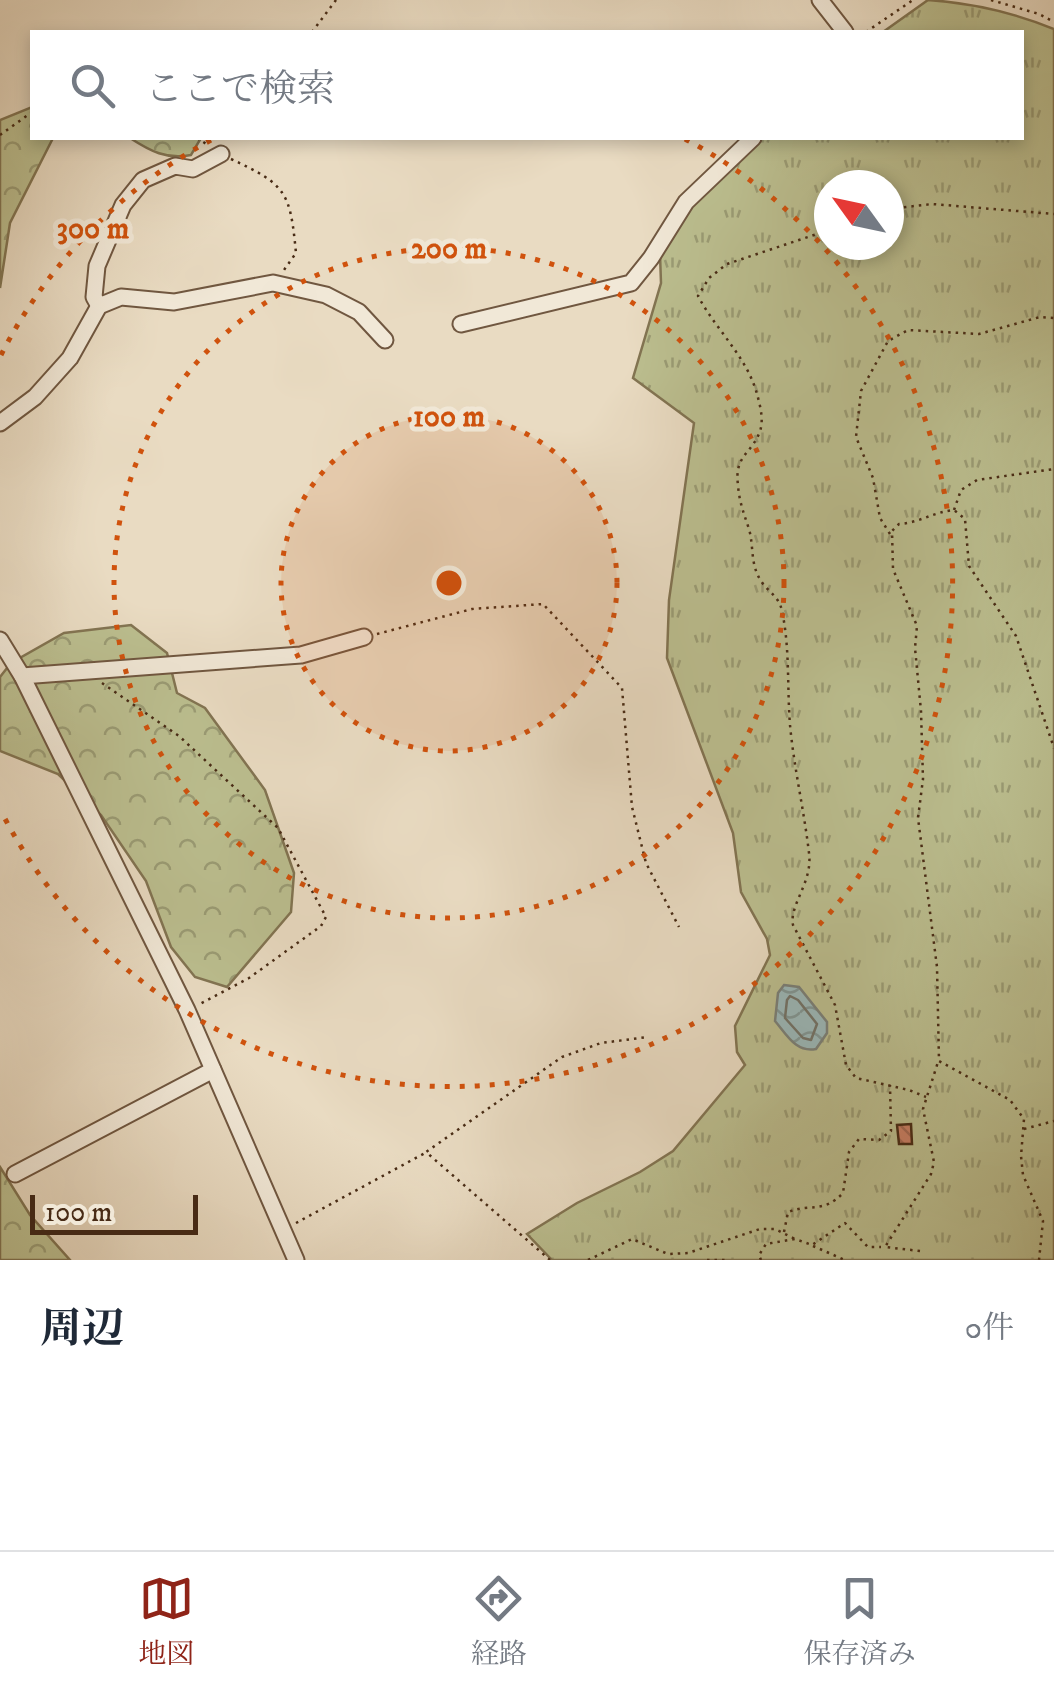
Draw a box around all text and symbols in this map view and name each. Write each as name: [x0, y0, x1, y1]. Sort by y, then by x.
search box: [30, 30, 1024, 140]
icon: search: [65, 58, 120, 113]
text: ここで検索: [145, 66, 335, 114]
north arrow: [814, 170, 904, 260]
text: 300 m: [57, 211, 130, 248]
text: 200 m: [411, 231, 487, 268]
text: 100 m: [413, 399, 486, 436]
centre of rings: [431, 565, 467, 601]
scale bar: [30, 1190, 198, 1234]
text: 100 m: [45, 1195, 112, 1230]
text: 周辺: [40, 1304, 124, 1356]
text: 0件: [965, 1309, 1014, 1349]
tab: 地図: [138, 1571, 194, 1672]
tab: 経路: [471, 1571, 527, 1672]
tab: 保存済み: [804, 1571, 916, 1672]

